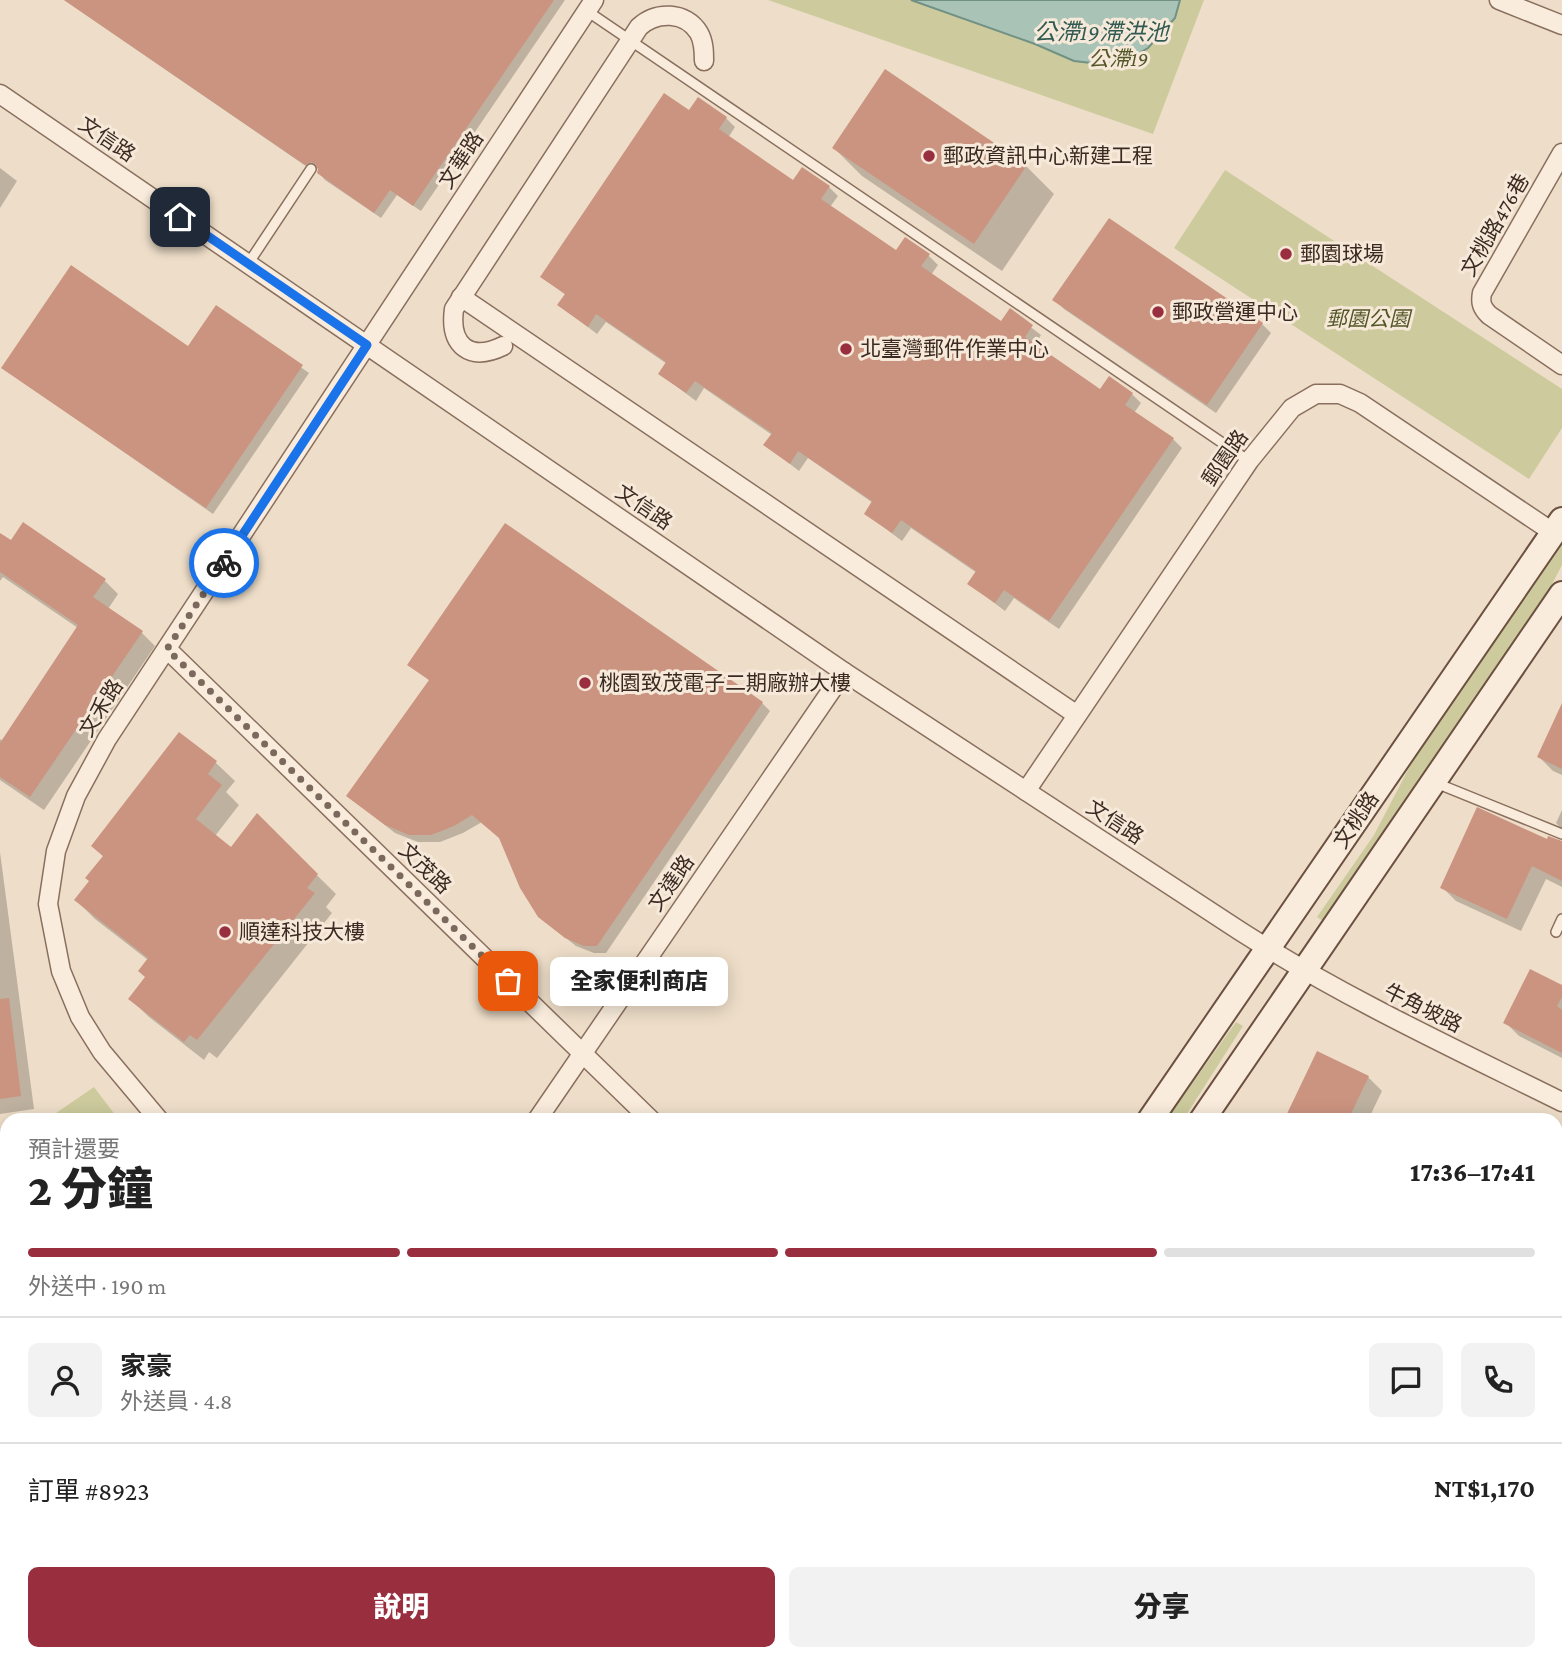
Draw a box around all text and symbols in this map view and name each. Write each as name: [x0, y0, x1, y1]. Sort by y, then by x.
water label: 公滯19滯洪池: [1034, 19, 1170, 45]
park label: 公滯19: [1088, 47, 1148, 71]
street label: 文信路: [74, 111, 140, 167]
street label: 文華路: [434, 127, 488, 193]
place label: 郵政資訊中心新建工程: [943, 144, 1153, 168]
marker: 郵政資訊中心新建工程: [921, 148, 937, 164]
street label: 文桃路476巷: [1456, 169, 1534, 281]
pin: [150, 187, 210, 247]
icon: home: [161, 198, 199, 236]
place label: 郵園球場: [1300, 242, 1384, 266]
marker: 郵園球場: [1278, 246, 1294, 262]
place label: 郵政營運中心: [1172, 300, 1298, 324]
marker: 郵政營運中心: [1150, 304, 1166, 320]
park label: 郵園公園: [1326, 307, 1413, 331]
place label: 北臺灣郵件作業中心: [860, 337, 1049, 361]
marker: 北臺灣郵件作業中心: [838, 341, 854, 357]
street label: 郵園路: [1197, 425, 1253, 491]
street label: 文信路: [611, 479, 677, 535]
courier: [189, 528, 259, 598]
icon: bike: [205, 544, 243, 582]
place label: 桃園致茂電子二期廠辦大樓: [599, 671, 851, 695]
street label: 文禾路: [74, 675, 128, 741]
marker: 桃園致茂電子二期廠辦大樓: [577, 675, 593, 691]
street label: 文桃路: [1328, 787, 1384, 853]
street label: 文信路: [1082, 795, 1148, 849]
street label: 文茂路: [394, 837, 456, 899]
street label: 文達路: [643, 850, 699, 916]
place label: 順達科技大樓: [239, 920, 365, 944]
marker: 順達科技大樓: [217, 924, 233, 940]
pin: [478, 951, 538, 1011]
callout: 全家便利商店: [550, 956, 728, 1006]
icon: bag: [489, 962, 527, 1000]
text: 全家便利商店: [570, 968, 708, 994]
street label: 牛角坡路: [1380, 979, 1466, 1037]
text: 預計還要: [28, 1136, 120, 1162]
text: 17:36–17:41: [1410, 1158, 1535, 1187]
text: 2 分鐘: [28, 1164, 153, 1215]
text: 外送中 · 190 m: [28, 1273, 166, 1299]
button: person: [28, 1343, 102, 1417]
button: chat: [1369, 1343, 1443, 1417]
button: phone: [1461, 1343, 1535, 1417]
text: 家豪: [120, 1352, 172, 1381]
text: 外送員 · 4.8: [120, 1388, 232, 1414]
text: NT$1,170: [1434, 1474, 1535, 1503]
text: 訂單 #8923: [28, 1477, 150, 1506]
button: 說明: [28, 1567, 775, 1647]
button: 分享: [789, 1567, 1535, 1647]

